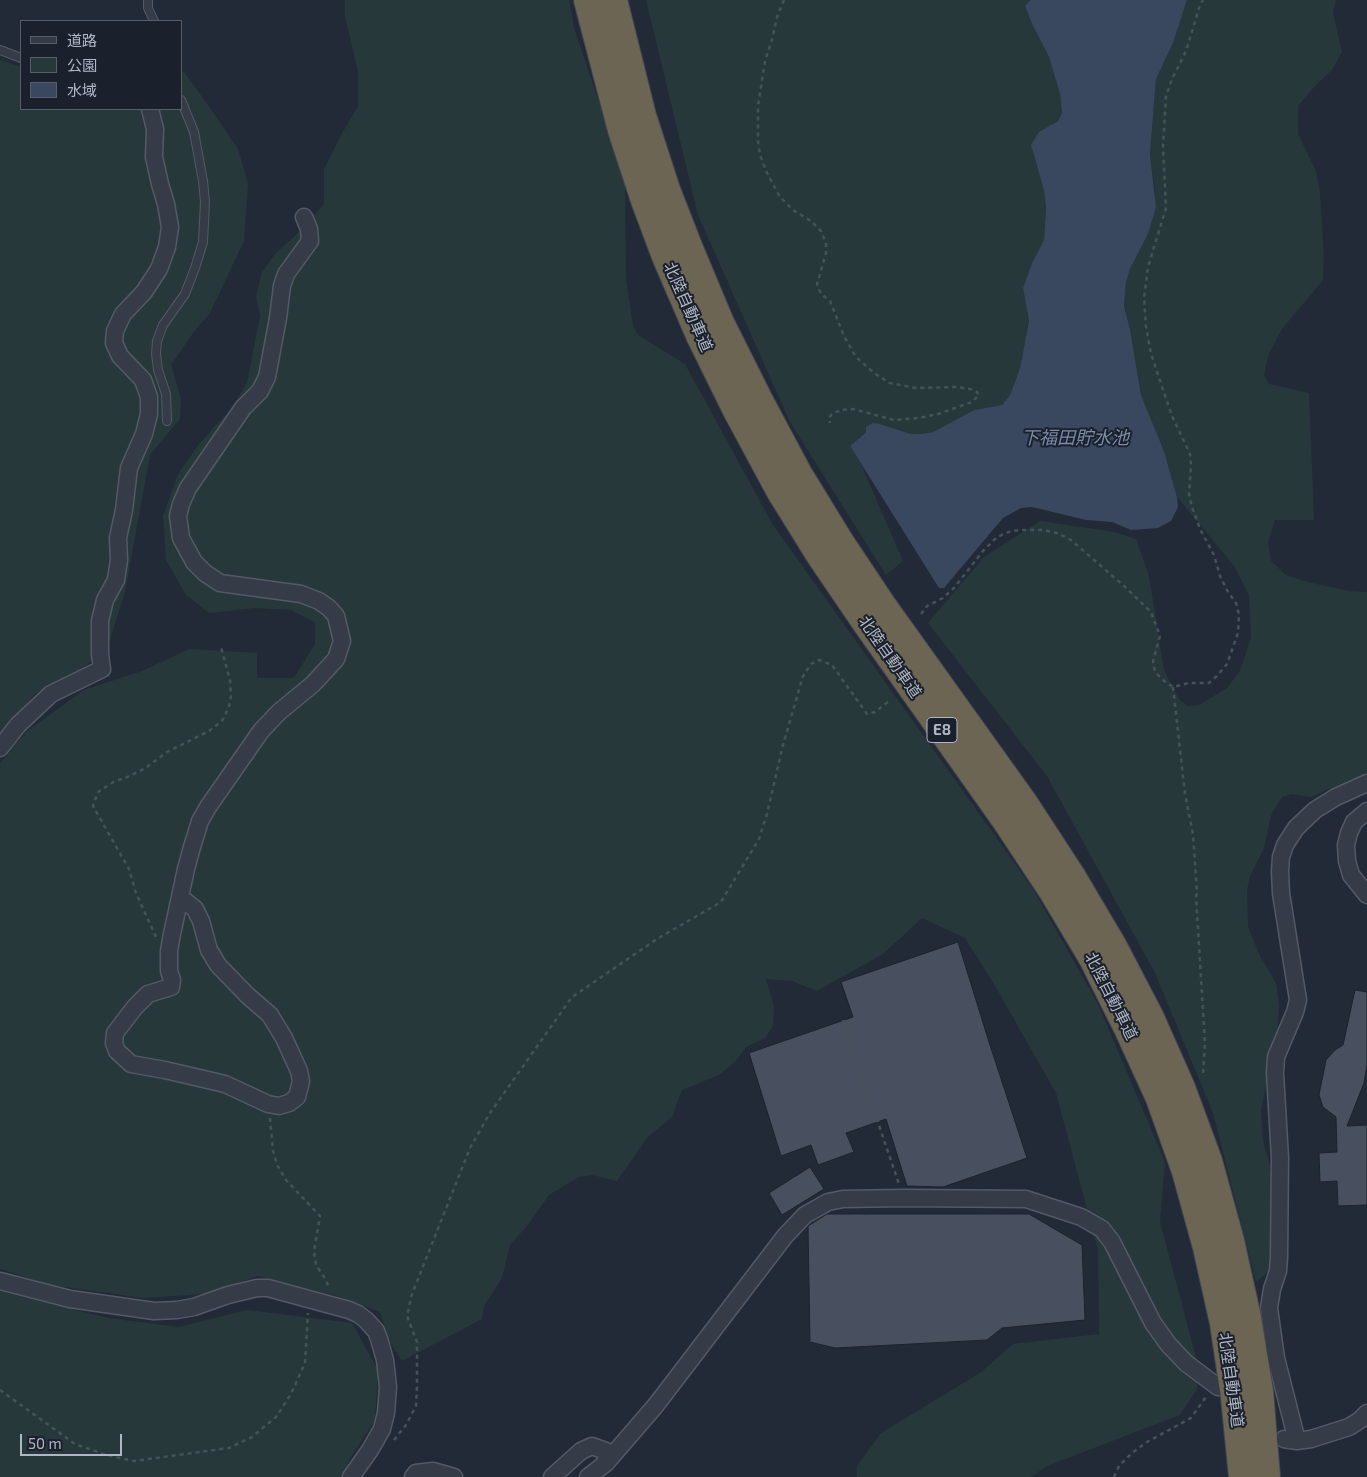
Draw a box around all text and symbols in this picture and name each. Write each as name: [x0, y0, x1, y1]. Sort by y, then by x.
legend: [20, 20, 182, 110]
text: 道路: [67, 31, 97, 49]
text: 公園: [67, 56, 97, 74]
text: 水域: [67, 81, 97, 99]
street label: 北陸自動車道: [660, 259, 716, 355]
water label: 下福田貯水池: [1021, 427, 1129, 449]
street label: 北陸自動車道: [855, 612, 925, 702]
road number: E8: [927, 718, 957, 742]
street label: 北陸自動車道: [1081, 949, 1141, 1043]
street label: 北陸自動車道: [1215, 1331, 1247, 1429]
scale bar: [22, 1424, 125, 1456]
text: 50 m: [28, 1434, 62, 1452]

